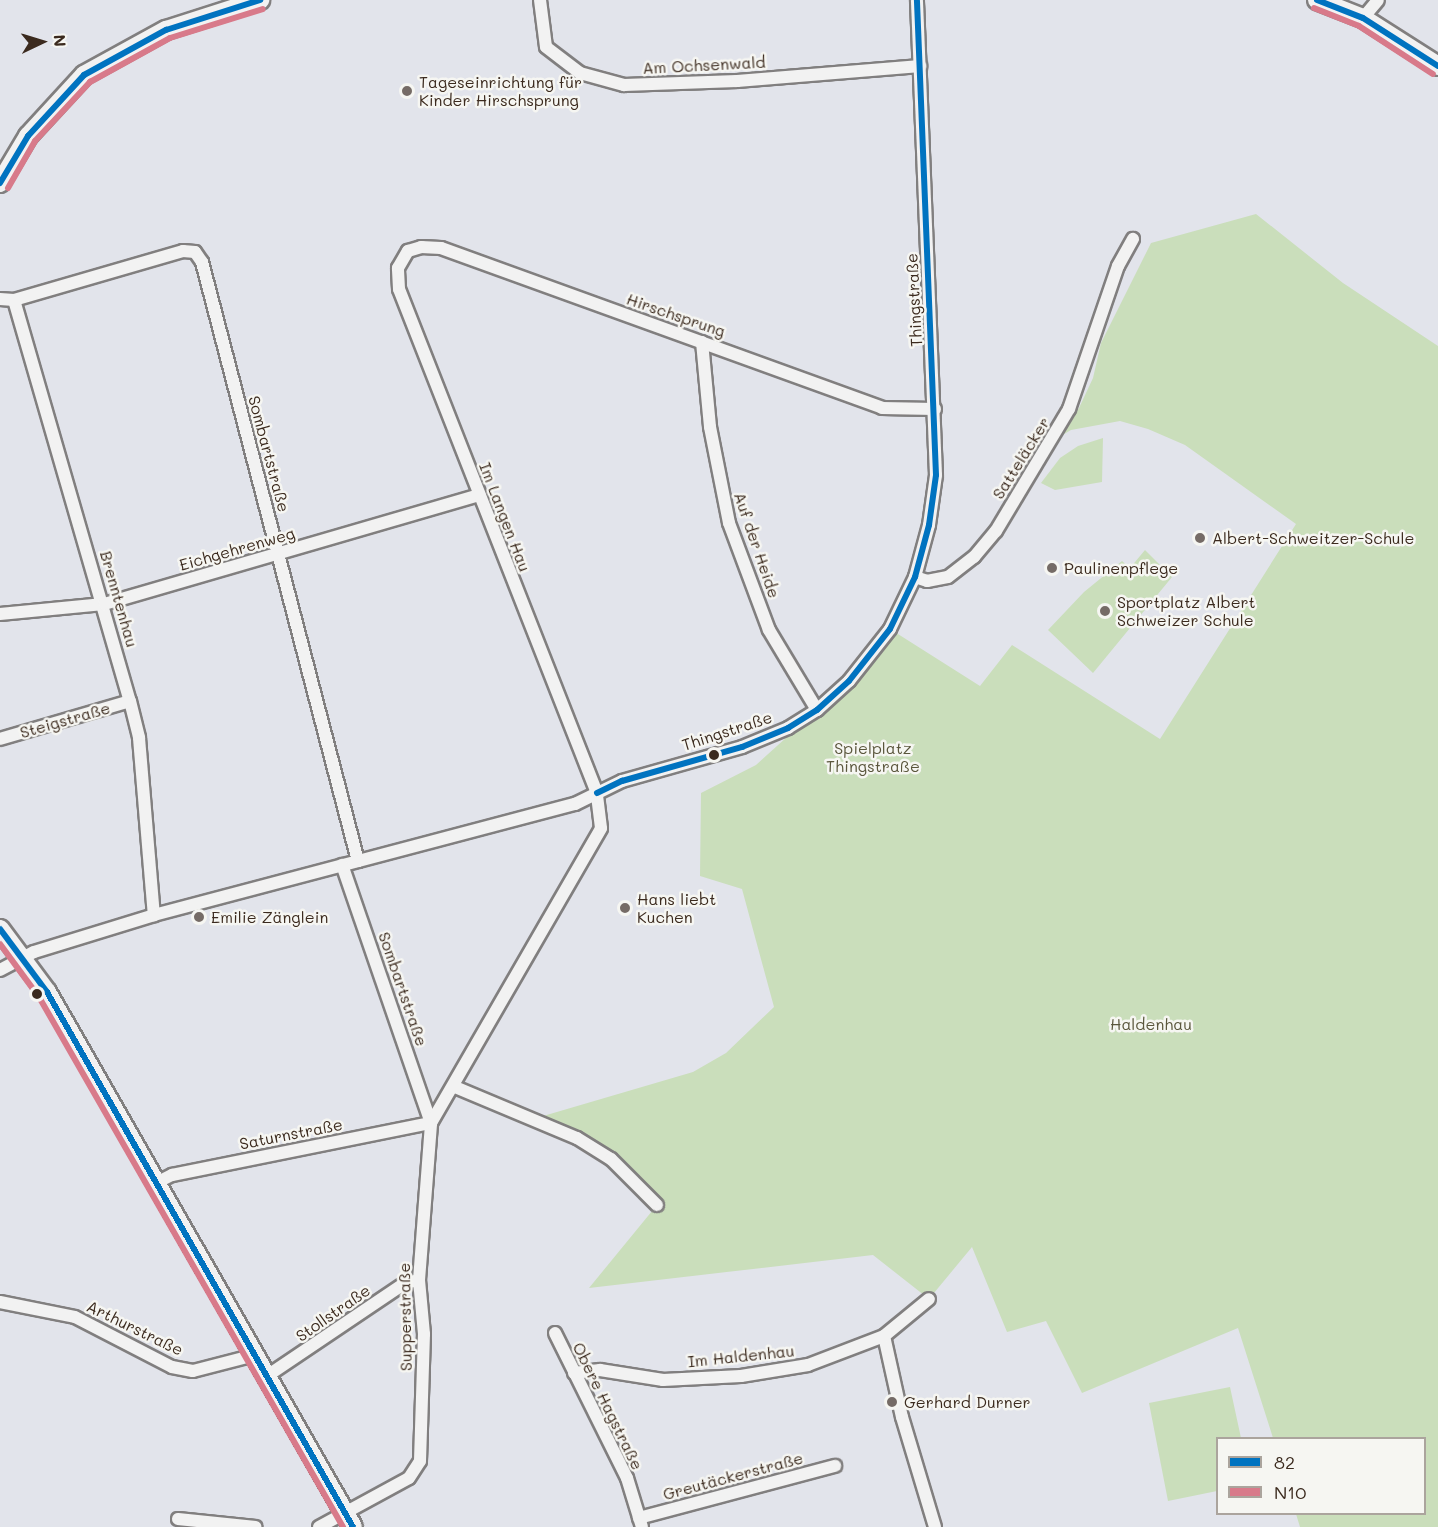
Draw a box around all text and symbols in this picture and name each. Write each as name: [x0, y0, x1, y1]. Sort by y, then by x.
north arrow: [12, 12, 72, 72]
text: N: [50, 34, 71, 48]
street label: Am Ochsenwald: [642, 52, 766, 78]
place label: Tageseinrichtung für Kinder Hirschsprung: [419, 72, 582, 110]
marker: Tageseinrichtung für Kinder Hirschsprung: [400, 84, 414, 98]
street label: Thingstraße: [902, 253, 926, 347]
street label: Hirschsprung: [624, 289, 728, 341]
street label: Sombartstraße: [244, 394, 294, 514]
street label: Satteläcker: [988, 414, 1054, 502]
street label: Im Langen Hau: [475, 460, 535, 574]
street label: Auf der Heide: [730, 490, 784, 600]
street label: Eichgehrenweg: [177, 523, 297, 575]
place label: Albert-Schweitzer-Schule: [1212, 528, 1414, 548]
marker: Albert-Schweitzer-Schule: [1193, 531, 1207, 545]
street label: Brenntenhau: [96, 549, 142, 649]
place label: Paulinenpflege: [1064, 558, 1178, 578]
marker: Paulinenpflege: [1045, 561, 1059, 575]
place label: Sportplatz Albert Schweizer Schule: [1117, 592, 1256, 630]
marker: Sportplatz Albert Schweizer Schule: [1098, 604, 1112, 618]
street label: Steigstraße: [18, 698, 112, 742]
street label: Thingstraße: [679, 707, 775, 755]
park label: Spielplatz Thingstraße: [826, 738, 920, 776]
unlabelled marker: [708, 749, 720, 761]
place label: Hans liebt Kuchen: [637, 889, 716, 927]
marker: Hans liebt Kuchen: [618, 901, 632, 915]
place label: Emilie Zänglein: [211, 907, 328, 927]
marker: Emilie Zänglein: [192, 910, 206, 924]
street label: Sombartstraße: [374, 929, 432, 1049]
unlabelled marker: [31, 988, 43, 1000]
park label: Haldenhau: [1110, 1014, 1192, 1034]
street label: Saturnstraße: [238, 1115, 344, 1153]
street label: Supperstraße: [394, 1263, 416, 1371]
street label: Stollstraße: [292, 1280, 374, 1346]
street label: Arthurstraße: [84, 1296, 186, 1360]
street label: Obere Hagstraße: [569, 1339, 647, 1473]
street label: Im Haldenhau: [687, 1341, 795, 1371]
place label: Gerhard Durner: [904, 1392, 1031, 1412]
marker: Gerhard Durner: [885, 1395, 899, 1409]
legend: [1216, 1437, 1426, 1515]
street label: Greutäckerstraße: [661, 1448, 805, 1504]
text: 82: [1274, 1450, 1295, 1474]
text: N10: [1274, 1480, 1306, 1504]

